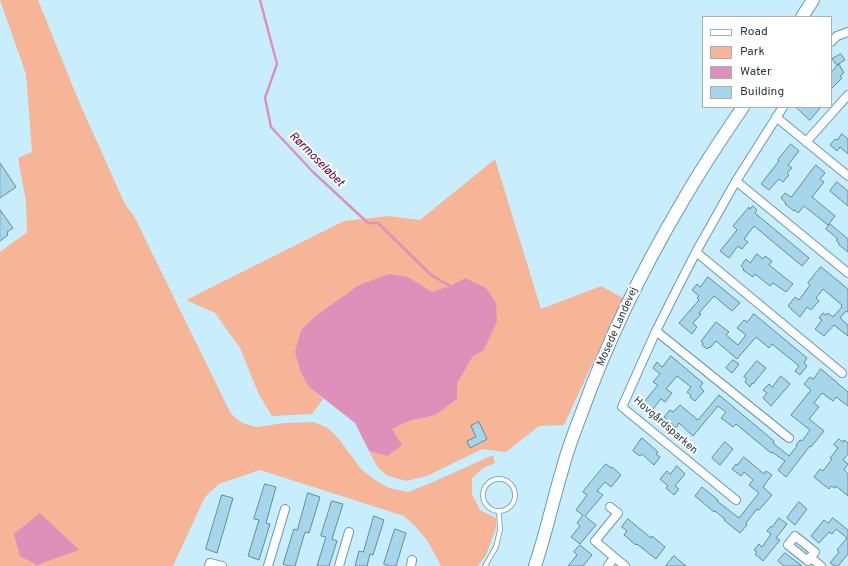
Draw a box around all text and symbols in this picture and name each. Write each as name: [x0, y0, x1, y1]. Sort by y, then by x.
legend: [702, 16, 832, 108]
text: Road: [740, 24, 768, 40]
text: Park: [740, 44, 765, 60]
text: Water: [740, 64, 772, 80]
text: Building: [740, 84, 784, 100]
water label: Rørmoseløbet: [285, 129, 347, 191]
street label: Mosede Landevej: [595, 285, 641, 369]
street label: Hovgårdsparken: [630, 394, 700, 458]

